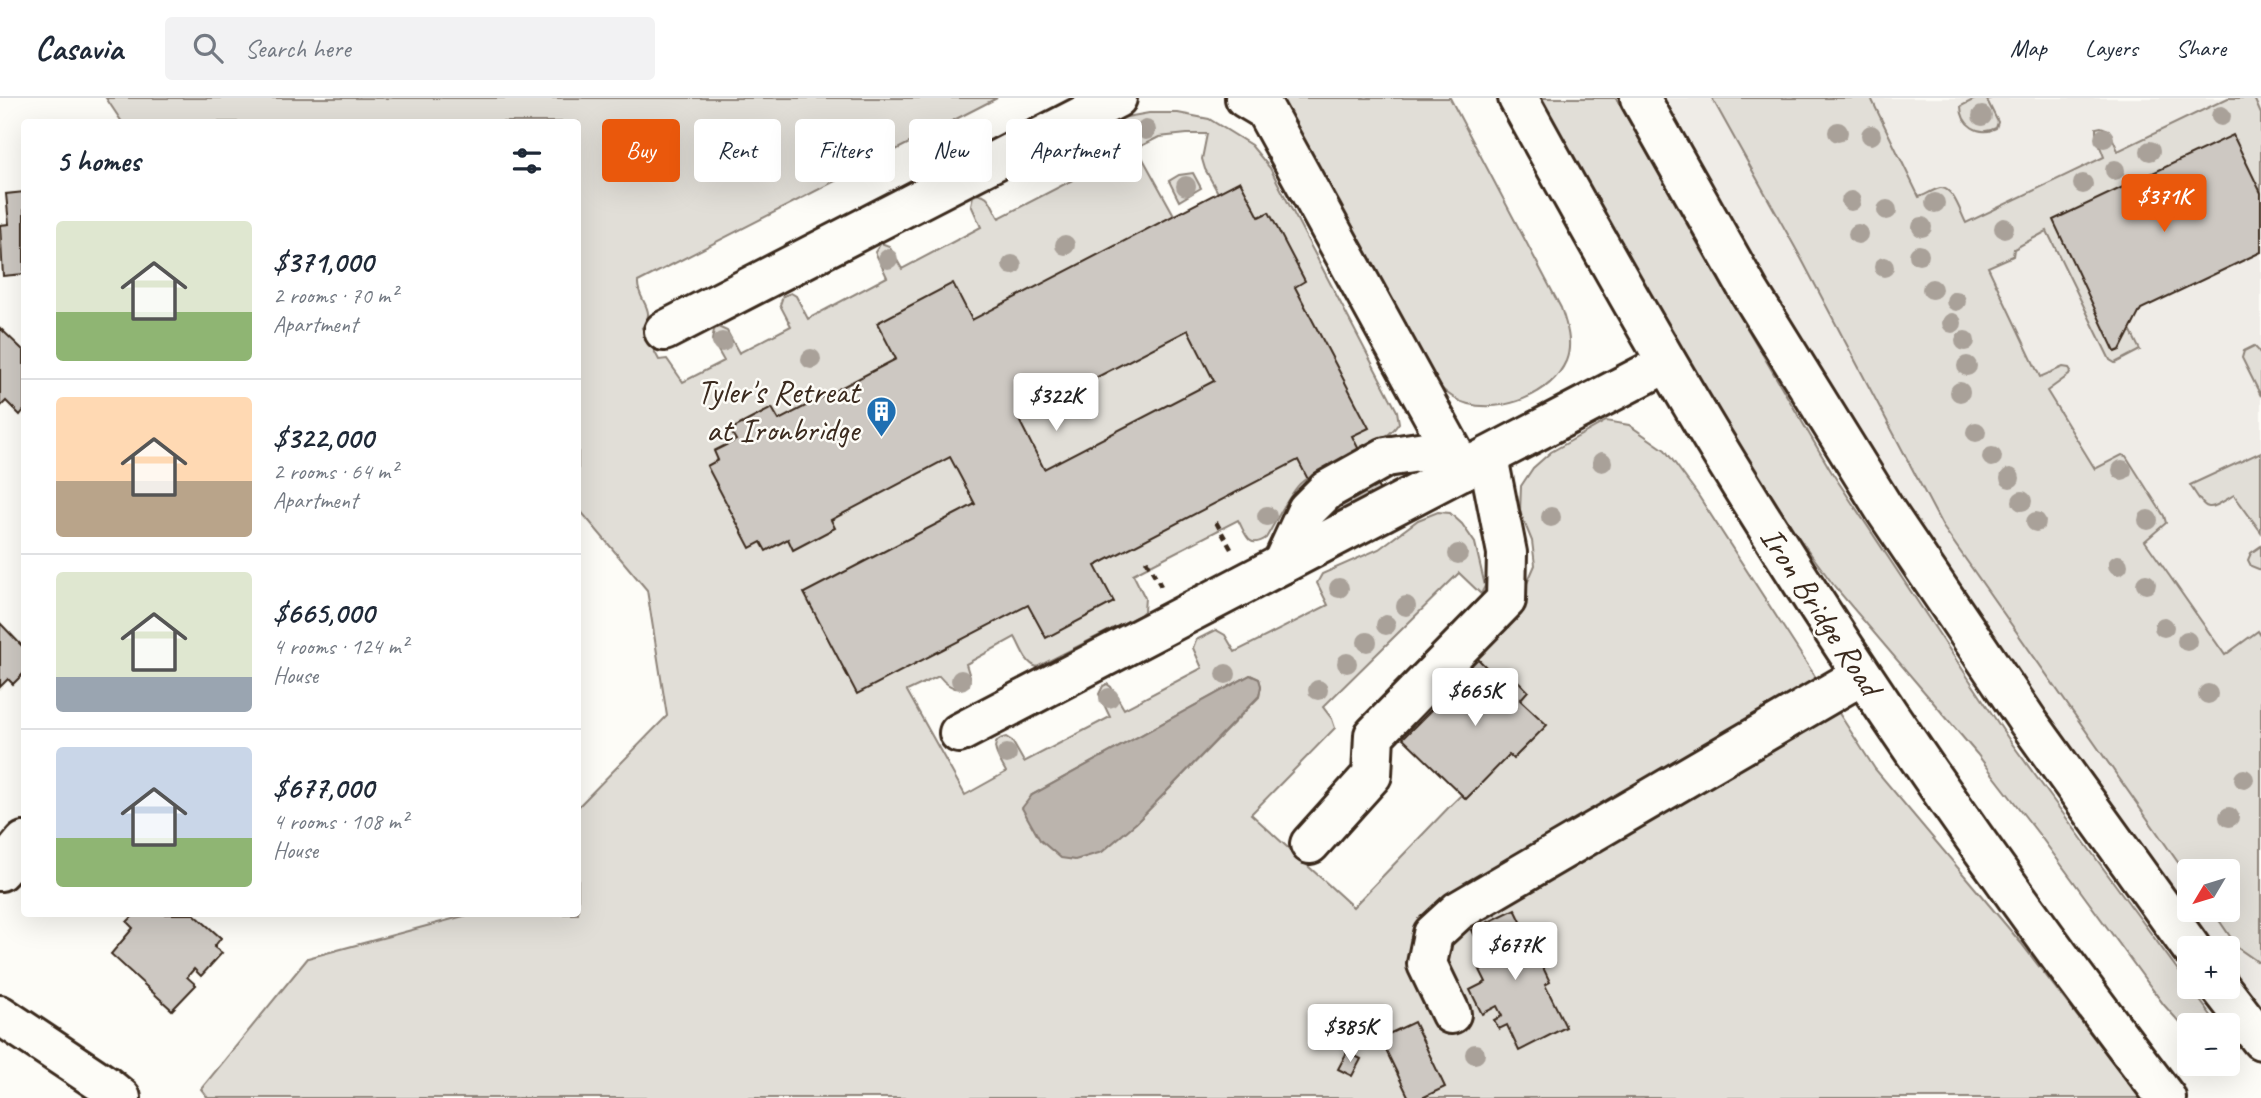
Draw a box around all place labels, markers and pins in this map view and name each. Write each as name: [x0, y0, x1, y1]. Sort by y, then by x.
pin: $371K: [2115, 174, 2213, 234]
place label: Tyler's Retreat at Ironbridge: [697, 371, 862, 451]
pin: $322K: [1007, 374, 1105, 433]
building icon: Tyler's Retreat at Ironbridge: [865, 394, 899, 438]
pin: $665K: [1426, 668, 1524, 728]
pin: $677K: [1466, 922, 1564, 982]
pin: $385K: [1301, 1004, 1399, 1064]

